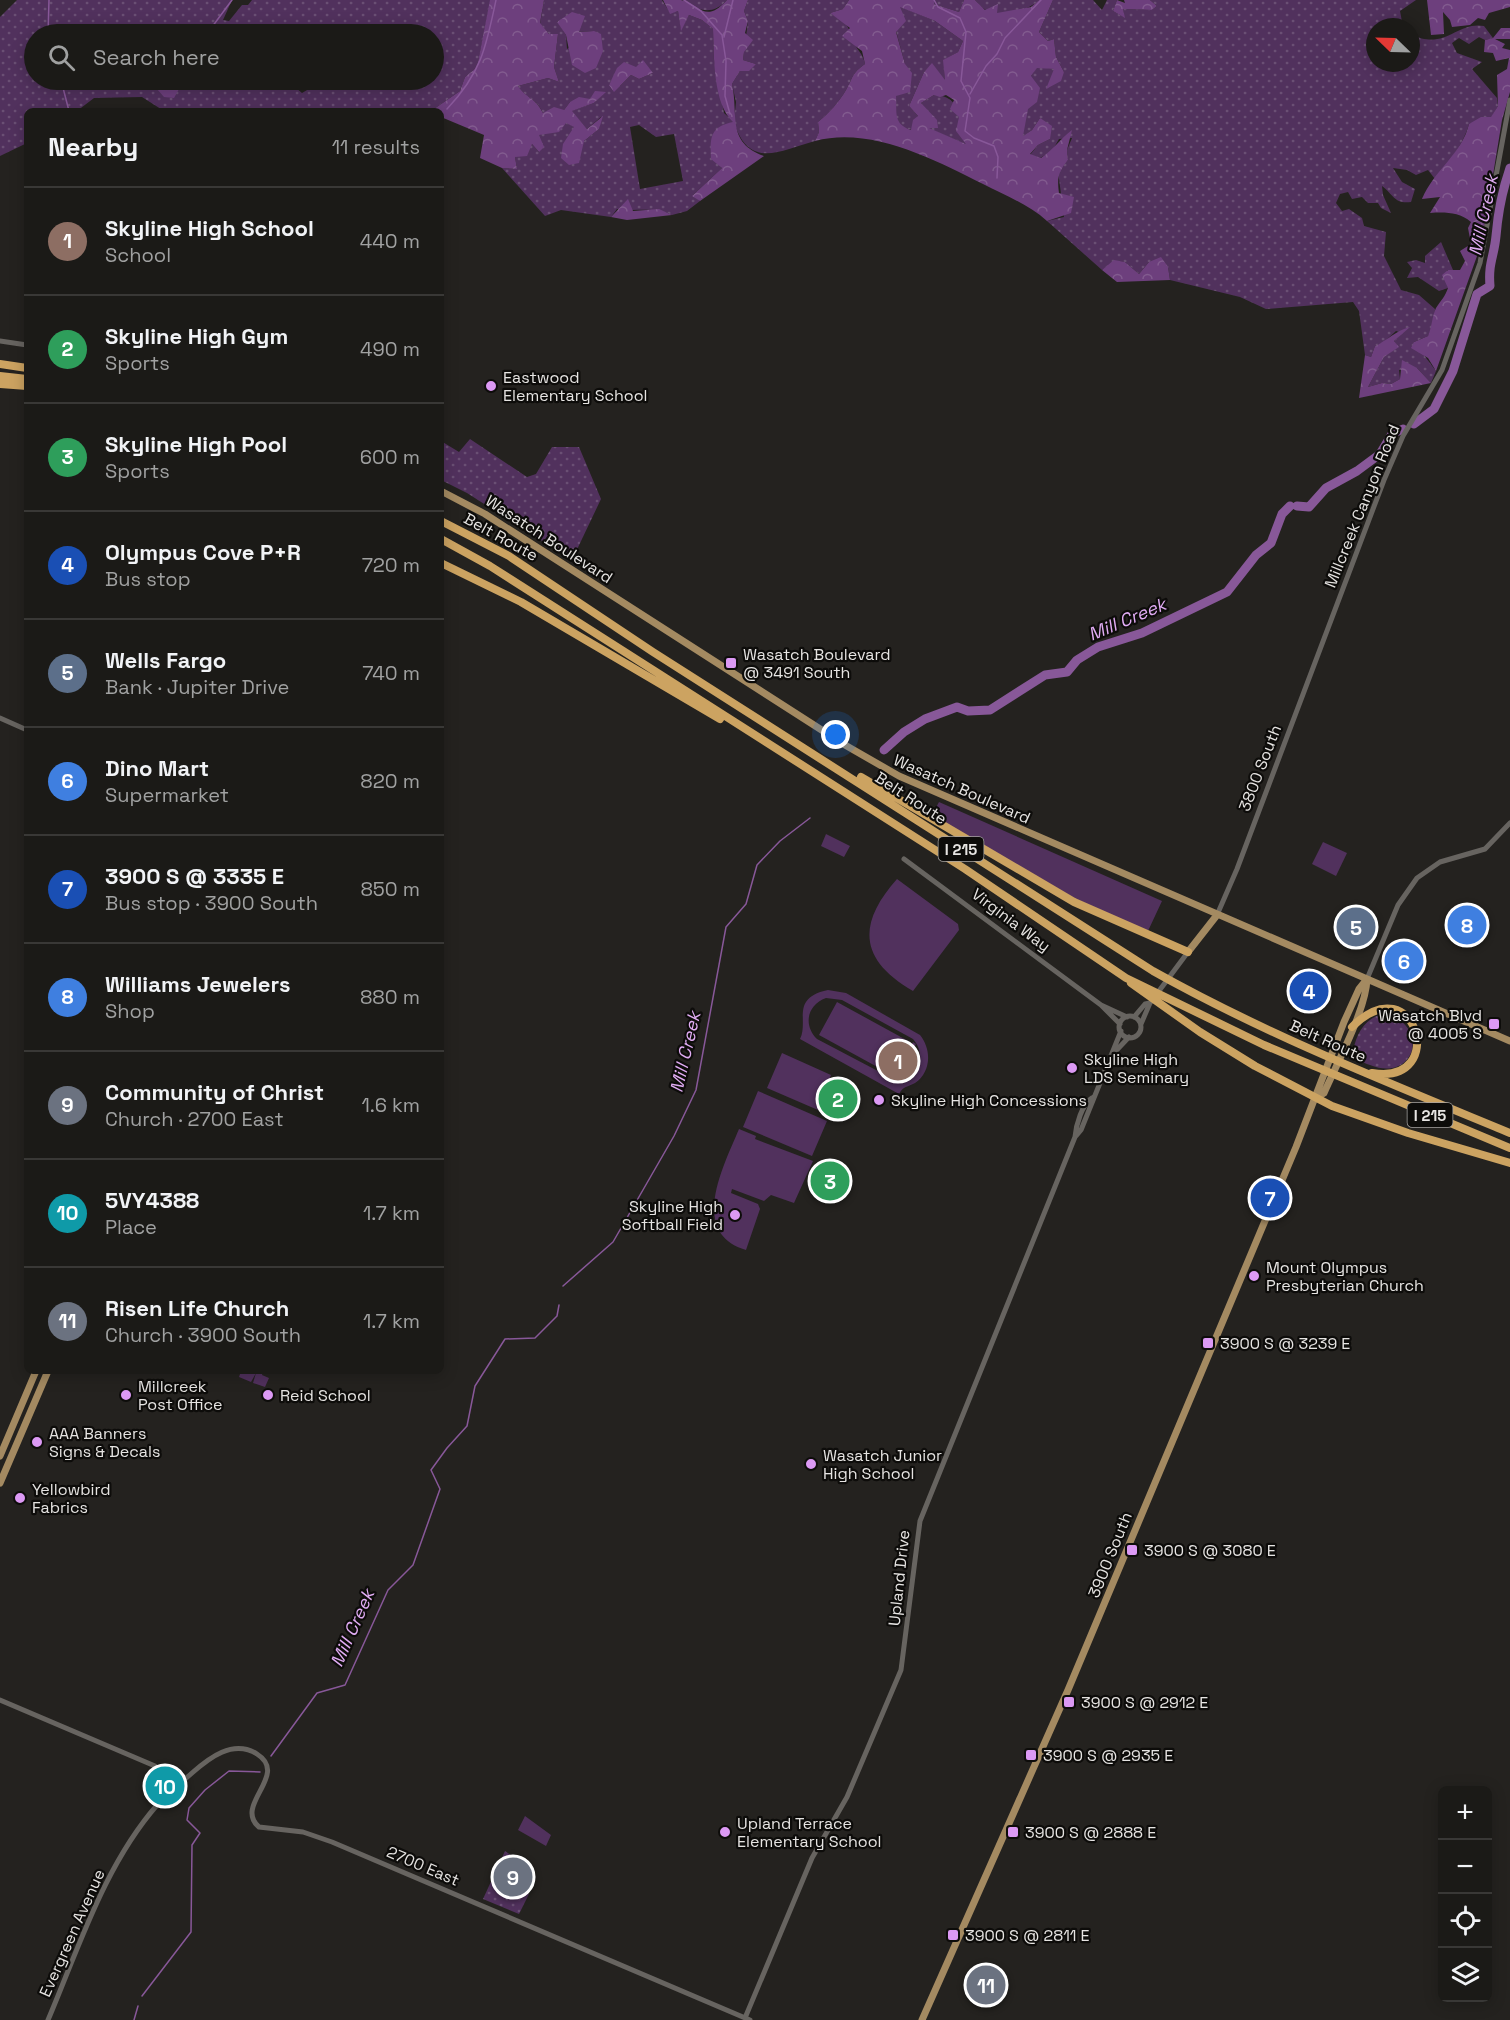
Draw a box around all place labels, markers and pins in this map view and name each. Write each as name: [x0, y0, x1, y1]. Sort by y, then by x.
place label: Eastwood Elementary School: [503, 367, 648, 406]
marker: Eastwood Elementary School: [484, 379, 498, 393]
place label: Wasatch Boulevard @ 3491 South: [743, 644, 891, 683]
marker: Wasatch Boulevard @ 3491 South: [724, 656, 738, 670]
pin: 8: [1448, 902, 1486, 948]
pin: 5: [1336, 904, 1376, 950]
pin: 6: [1384, 938, 1424, 984]
pin: 4: [1290, 968, 1328, 1014]
place label: Wasatch Blvd @ 4005 S: [1378, 1005, 1482, 1044]
marker: Wasatch Blvd @ 4005 S: [1487, 1017, 1501, 1031]
pin: 1: [878, 1038, 918, 1084]
place label: Skyline High LDS Seminary: [1084, 1049, 1189, 1088]
marker: Skyline High LDS Seminary: [1065, 1061, 1079, 1075]
pin: 2: [818, 1076, 858, 1122]
place label: Skyline High Concessions: [891, 1090, 1087, 1111]
marker: Skyline High Concessions: [872, 1093, 886, 1107]
pin: 3: [810, 1158, 850, 1204]
pin: 7: [1250, 1176, 1290, 1220]
place label: Skyline High Softball Field: [622, 1196, 723, 1235]
marker: Skyline High Softball Field: [728, 1208, 742, 1222]
place label: Mount Olympus Presbyterian Church: [1266, 1257, 1424, 1296]
marker: Mount Olympus Presbyterian Church: [1247, 1269, 1261, 1283]
place label: 3900 S @ 3239 E: [1220, 1333, 1350, 1354]
marker: 3900 S @ 3239 E: [1201, 1336, 1215, 1350]
place label: Millcreek Post Office: [138, 1376, 222, 1415]
place label: Reid School: [280, 1385, 371, 1406]
marker: Millcreek Post Office: [119, 1388, 133, 1402]
marker: Reid School: [261, 1388, 275, 1402]
place label: AAA Banners Signs & Decals: [49, 1423, 160, 1462]
marker: AAA Banners Signs & Decals: [30, 1435, 44, 1449]
place label: Wasatch Junior High School: [823, 1445, 942, 1484]
marker: Wasatch Junior High School: [804, 1457, 818, 1471]
place label: Yellowbird Fabrics: [32, 1479, 111, 1518]
marker: Yellowbird Fabrics: [13, 1491, 27, 1505]
place label: 3900 S @ 3080 E: [1144, 1540, 1276, 1561]
marker: 3900 S @ 3080 E: [1125, 1543, 1139, 1557]
place label: 3900 S @ 2912 E: [1081, 1692, 1208, 1713]
marker: 3900 S @ 2912 E: [1062, 1695, 1076, 1709]
place label: 3900 S @ 2935 E: [1043, 1745, 1173, 1766]
marker: 3900 S @ 2935 E: [1024, 1748, 1038, 1762]
pin: 10: [146, 1764, 184, 1808]
place label: Upland Terrace Elementary School: [737, 1813, 882, 1852]
place label: 3900 S @ 2888 E: [1025, 1822, 1156, 1843]
marker: Upland Terrace Elementary School: [718, 1825, 732, 1839]
marker: 3900 S @ 2888 E: [1006, 1825, 1020, 1839]
pin: 9: [494, 1854, 532, 1900]
place label: 3900 S @ 2811 E: [965, 1925, 1090, 1946]
marker: 3900 S @ 2811 E: [946, 1928, 960, 1942]
pin: 11: [966, 1962, 1006, 2008]

